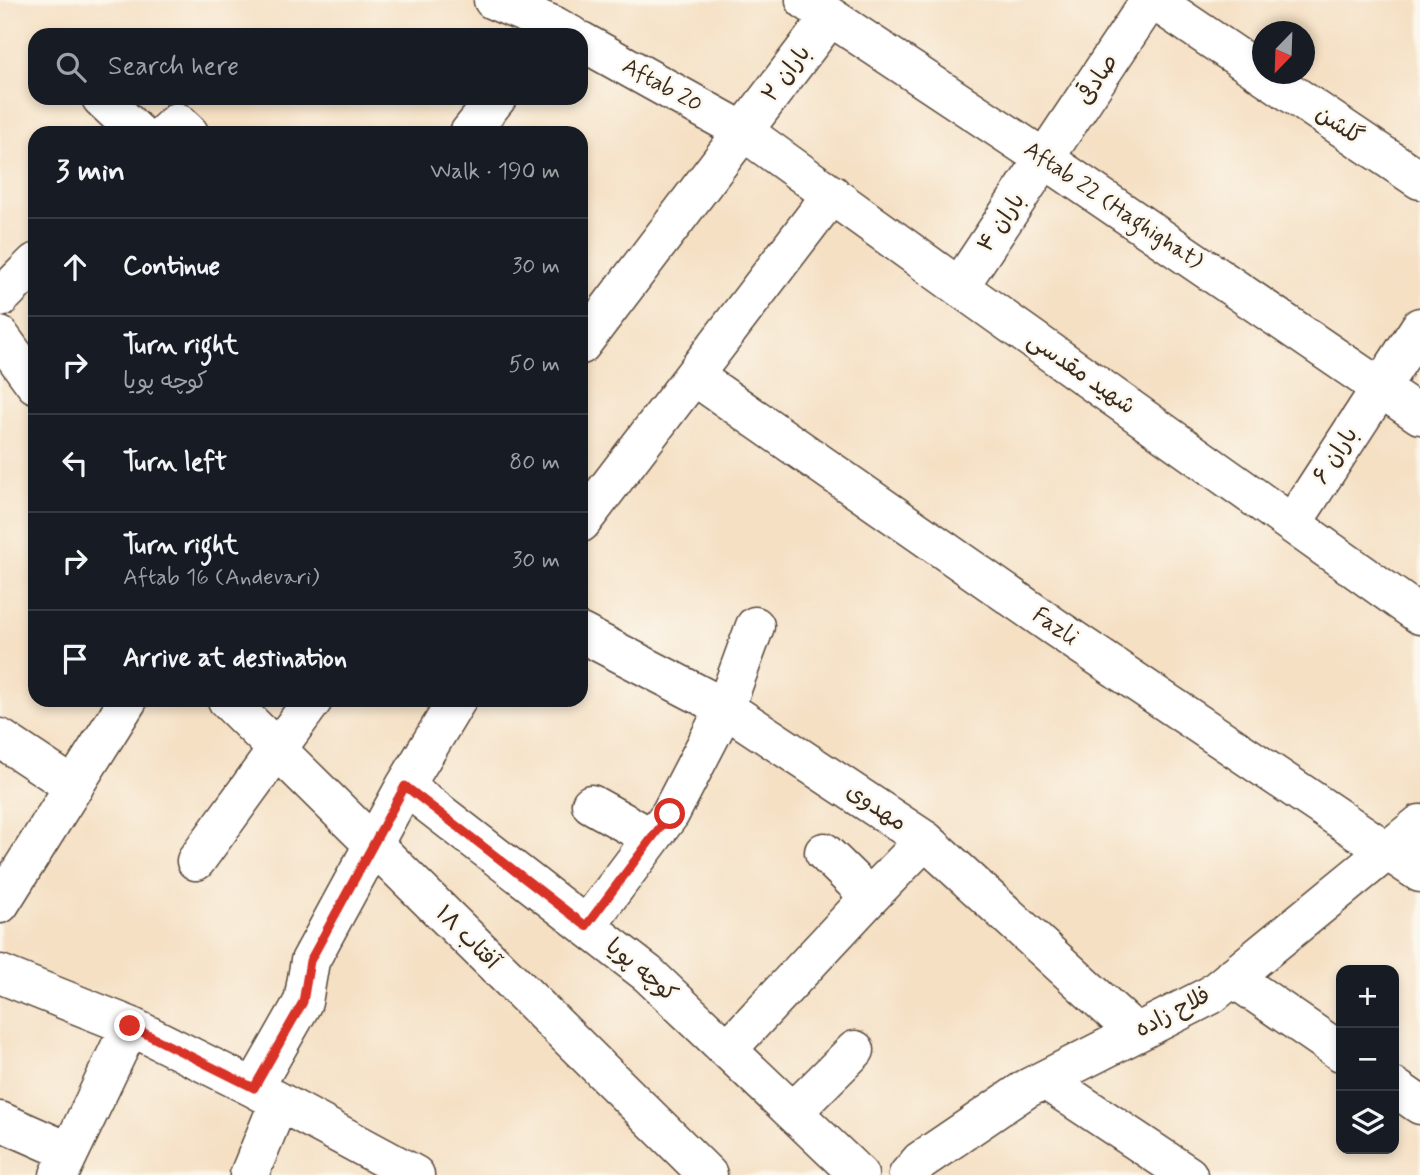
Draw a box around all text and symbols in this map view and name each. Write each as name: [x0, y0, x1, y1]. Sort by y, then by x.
north arrow: [1252, 21, 1315, 84]
search box: [28, 28, 588, 105]
street label: باران ۲: [756, 39, 818, 109]
icon: search: [52, 48, 90, 86]
street label: صادقی: [1070, 48, 1126, 111]
text: Search here: [108, 50, 239, 84]
street label: Aftab 20: [617, 52, 707, 120]
street label: گلشن: [1309, 99, 1369, 153]
street label: Aftab 22 (Haghighat): [1017, 135, 1208, 279]
text: 3 min: [56, 152, 125, 191]
text: Walk · 190 m: [430, 157, 560, 187]
street label: باران ۴: [971, 187, 1033, 259]
icon: ahead: [56, 248, 94, 286]
text: Continue: [123, 250, 220, 284]
text: 30 m: [512, 252, 560, 282]
street label: شهید مقدسی: [1021, 326, 1141, 422]
text: Turn right: [123, 329, 239, 363]
icon: right: [56, 346, 94, 384]
text: 50 m: [509, 350, 560, 380]
text: کوچه پویا: [123, 367, 208, 397]
street label: باران ۶: [1306, 422, 1366, 490]
icon: left: [56, 444, 94, 482]
text: Turn left: [123, 446, 227, 480]
text: 80 m: [509, 448, 560, 478]
text: Turn right: [123, 529, 239, 563]
icon: right: [56, 542, 94, 580]
text: 30 m: [512, 546, 560, 576]
text: Aftab 16 (Andevari): [123, 563, 319, 593]
street label: Fazli: [1026, 601, 1084, 653]
icon: arrive: [56, 640, 94, 678]
text: Arrive at destination: [123, 642, 347, 676]
street label: مهدوی: [840, 777, 912, 839]
route start: [654, 798, 685, 829]
street label: آفتاب ۱۸: [428, 899, 507, 978]
street label: کوچه پویا: [599, 932, 683, 1010]
map controls: [1336, 965, 1399, 1154]
button: +: [1336, 965, 1399, 1028]
street label: فلاح زاده: [1130, 981, 1216, 1045]
route end: [114, 1010, 145, 1041]
button: −: [1336, 1028, 1399, 1091]
button: layers: [1336, 1091, 1399, 1154]

